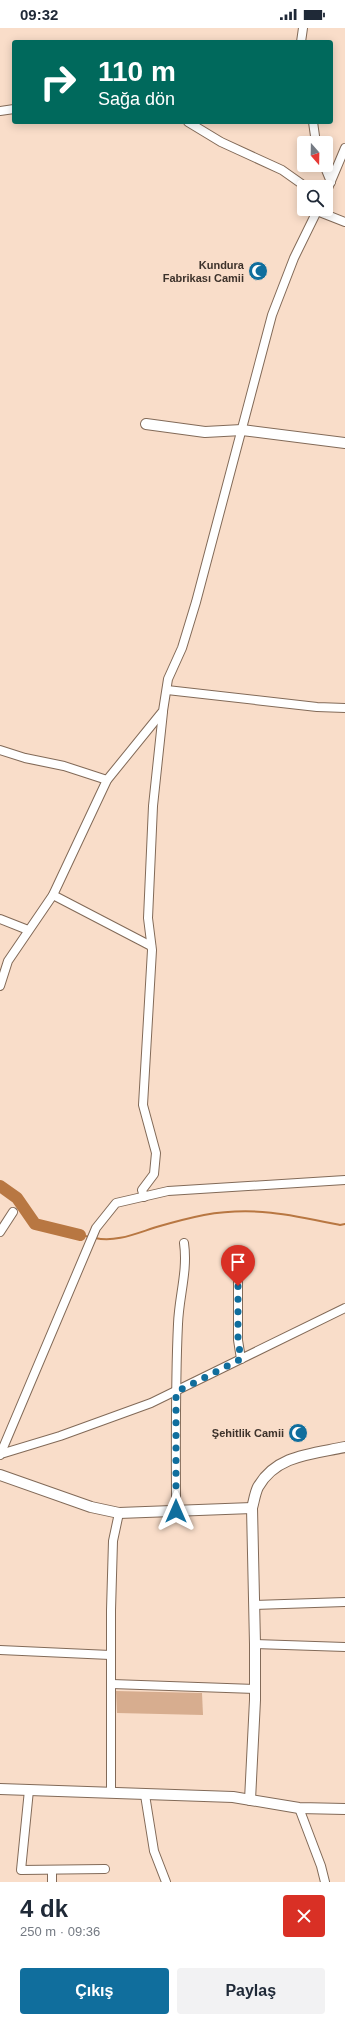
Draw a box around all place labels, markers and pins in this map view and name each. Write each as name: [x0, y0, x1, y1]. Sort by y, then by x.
place label: Kundura Fabrikası Camii: [163, 259, 245, 284]
mosque icon: Kundura Fabrikası Camii: [247, 260, 269, 282]
pin: [221, 1245, 255, 1286]
mosque icon: Şehitlik Camii: [287, 1422, 309, 1444]
place label: Şehitlik Camii: [212, 1427, 284, 1439]

